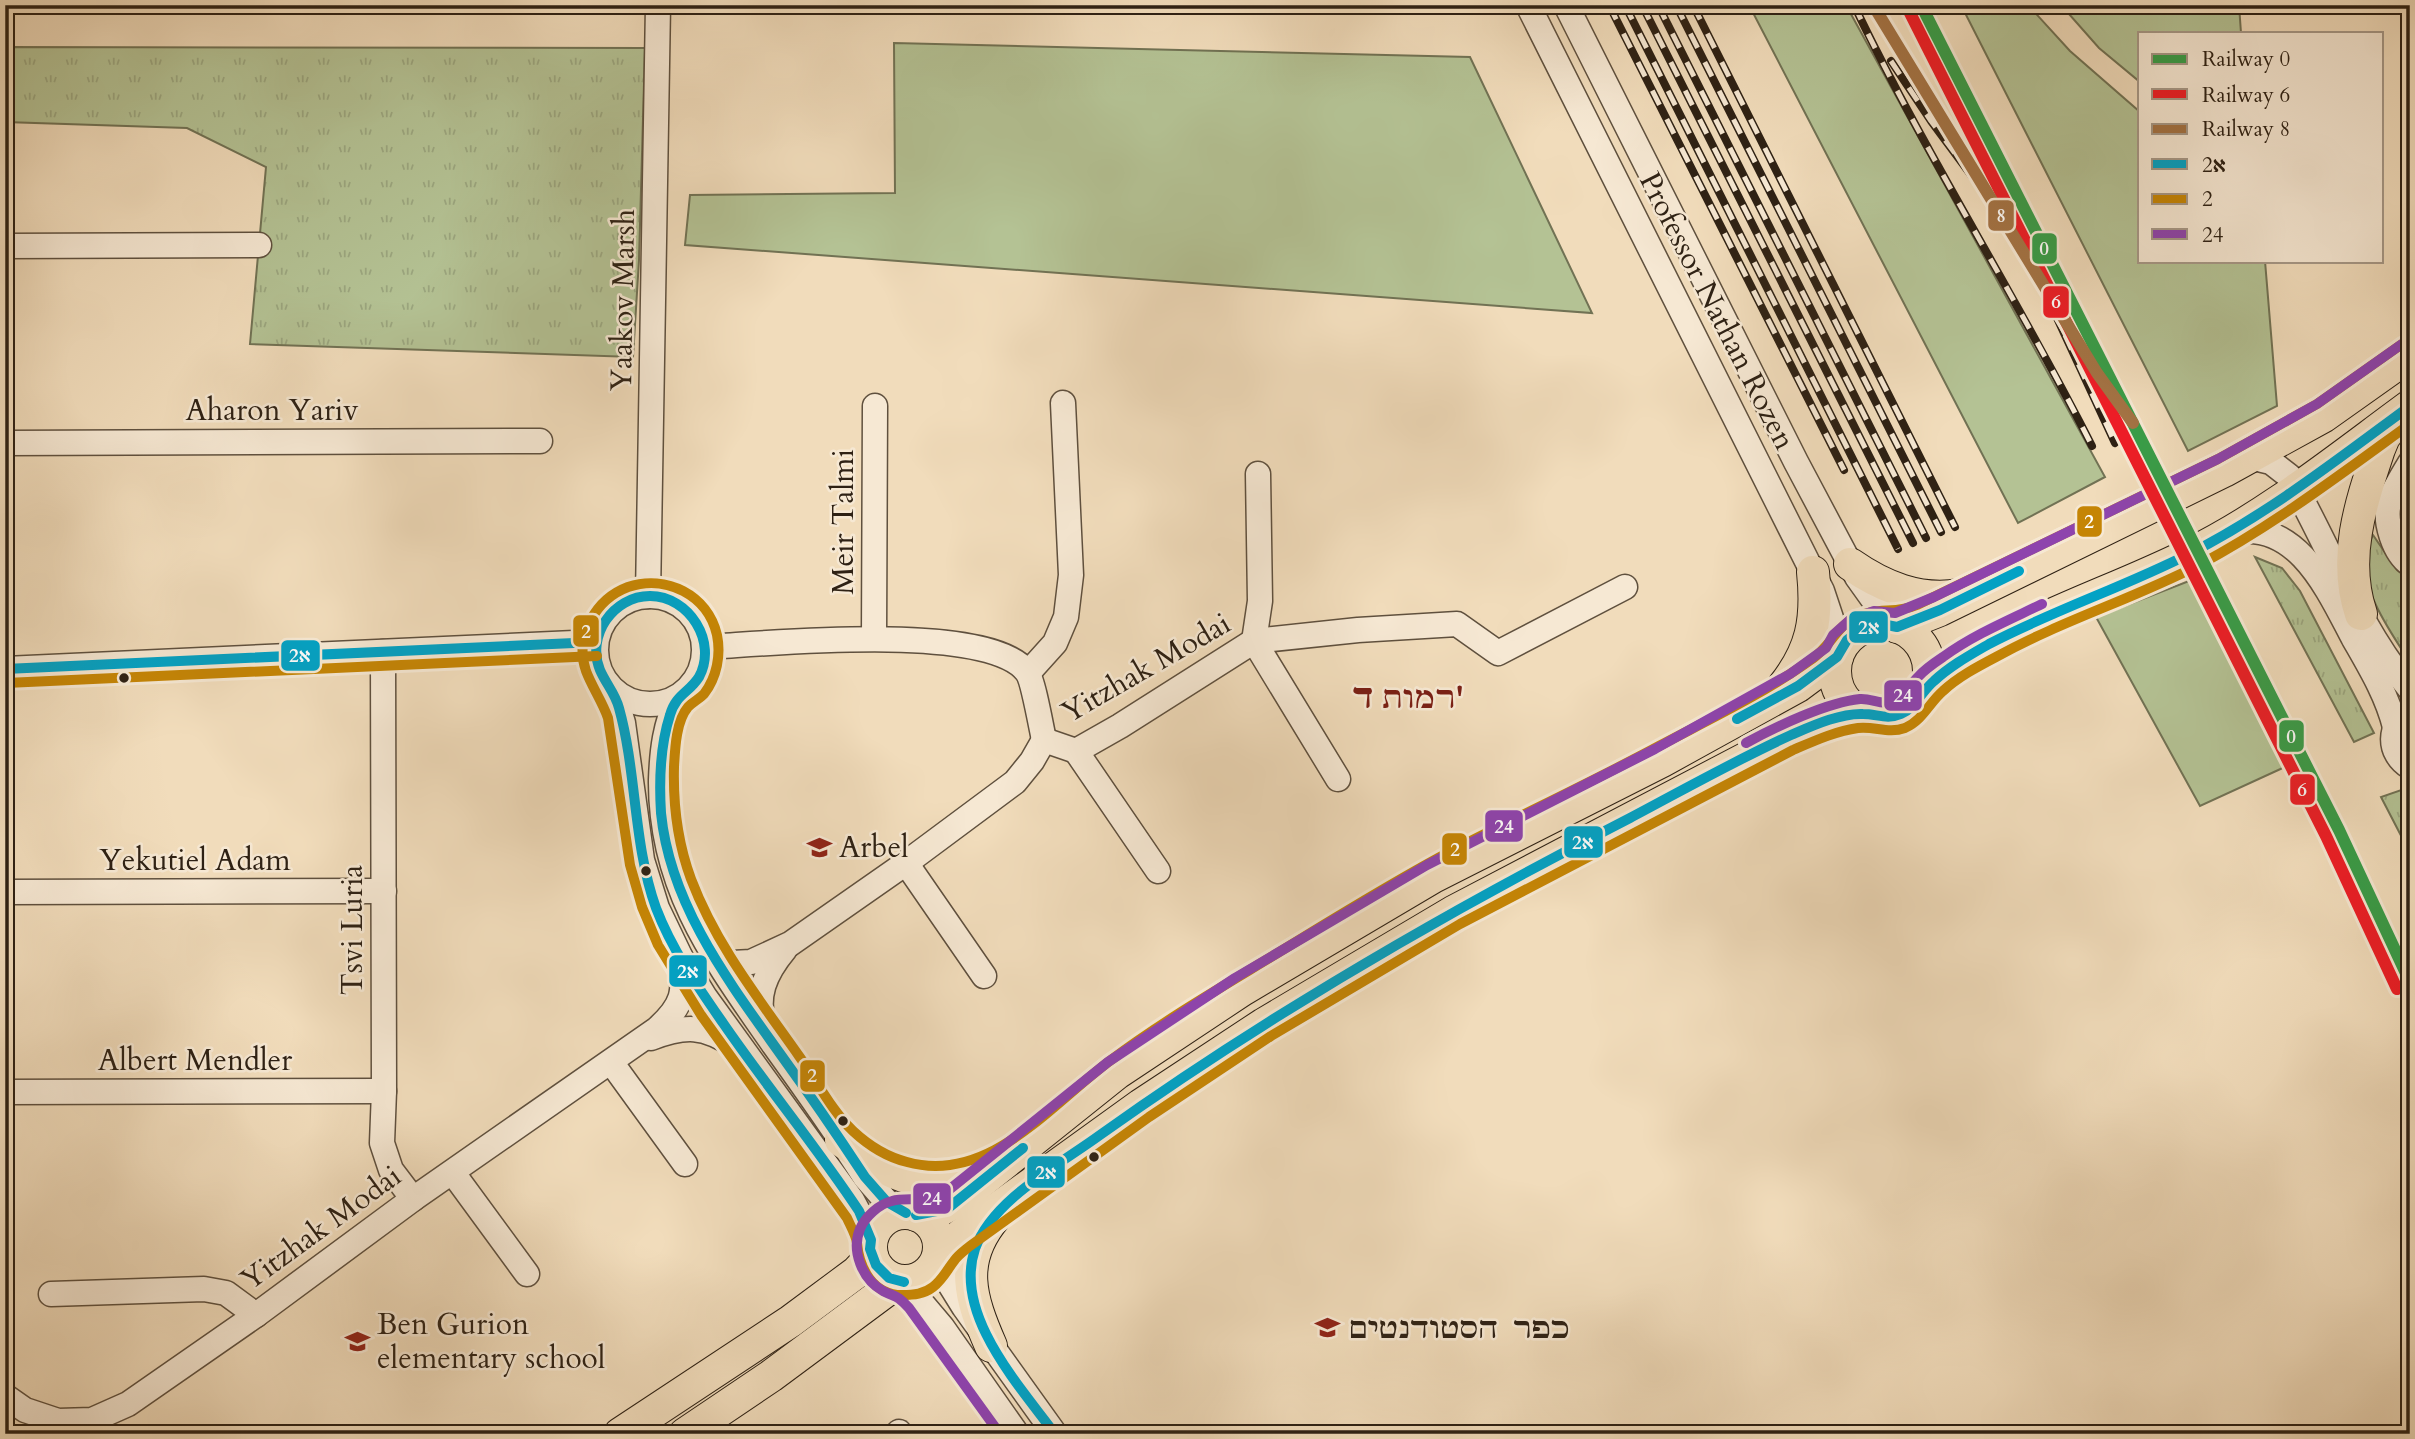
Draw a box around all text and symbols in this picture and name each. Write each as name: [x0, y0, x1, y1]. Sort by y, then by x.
legend: [2138, 32, 2384, 262]
text: Railway 0: [2202, 45, 2290, 74]
text: Railway 6: [2202, 81, 2290, 110]
text: Railway 8: [2202, 115, 2290, 144]
text: 2א: [2202, 151, 2226, 180]
street label: Professor Nathan Rozen: [1629, 165, 1805, 457]
text: 2: [2202, 185, 2213, 214]
line badge: 8: [1987, 199, 2015, 232]
text: 8: [1996, 203, 2006, 229]
street label: Yaakov Marsh: [601, 208, 645, 392]
text: 24: [2202, 221, 2224, 250]
line badge: 0: [2031, 232, 2058, 265]
text: 0: [2039, 236, 2049, 262]
line badge: 6: [2042, 285, 2070, 319]
text: 6: [2051, 289, 2061, 315]
street label: Aharon Yariv: [186, 390, 359, 431]
street label: Meir Talmi: [823, 449, 864, 595]
line badge: 2: [2076, 505, 2103, 538]
text: 2: [2084, 509, 2094, 535]
street label: Yitzhak Modai: [1054, 603, 1238, 733]
line badge: 2א: [1848, 610, 1889, 644]
line badge: 2: [572, 614, 600, 648]
text: 2א: [1858, 615, 1880, 641]
text: 2: [581, 619, 591, 645]
line badge: 2א: [280, 639, 321, 672]
text: 2א: [289, 643, 311, 669]
unlabelled marker: [117, 671, 131, 685]
district label: רמות ד': [1352, 676, 1464, 720]
line badge: 24: [1883, 679, 1923, 712]
text: 24: [1893, 683, 1913, 709]
line badge: 0: [2278, 719, 2305, 753]
text: 0: [2286, 724, 2296, 750]
line badge: 6: [2289, 773, 2316, 806]
text: 6: [2297, 777, 2307, 803]
line badge: 24: [1484, 809, 1524, 843]
text: 24: [1494, 814, 1514, 840]
line badge: 2א: [1563, 825, 1604, 859]
place label: Arbel: [839, 827, 909, 868]
text: 2א: [1572, 830, 1594, 856]
line badge: 2: [1441, 832, 1468, 866]
school or university icon: Arbel: [805, 833, 833, 861]
text: 2: [1450, 837, 1460, 863]
street label: Yekutiel Adam: [99, 840, 291, 881]
unlabelled marker: [639, 864, 653, 878]
street label: Tsvi Luria: [332, 865, 373, 995]
line badge: 2א: [668, 954, 708, 988]
text: 2א: [677, 959, 699, 985]
street label: Albert Mendler: [98, 1040, 292, 1081]
line badge: 2: [799, 1059, 826, 1093]
text: 2: [807, 1063, 817, 1089]
unlabelled marker: [836, 1114, 850, 1128]
unlabelled marker: [1087, 1150, 1101, 1164]
line badge: 2א: [1026, 1155, 1066, 1189]
street label: Yitzhak Modai: [232, 1156, 410, 1300]
text: 2א: [1035, 1160, 1057, 1186]
line badge: 24: [912, 1182, 952, 1215]
text: 24: [922, 1186, 942, 1212]
place label: Ben Gurion elementary school: [377, 1304, 606, 1379]
place label: כפר הסטודנטים: [1348, 1308, 1570, 1349]
school or university icon: כפר הסטודנטים: [1314, 1314, 1342, 1342]
school or university icon: Ben Gurion elementary school: [343, 1327, 371, 1355]

